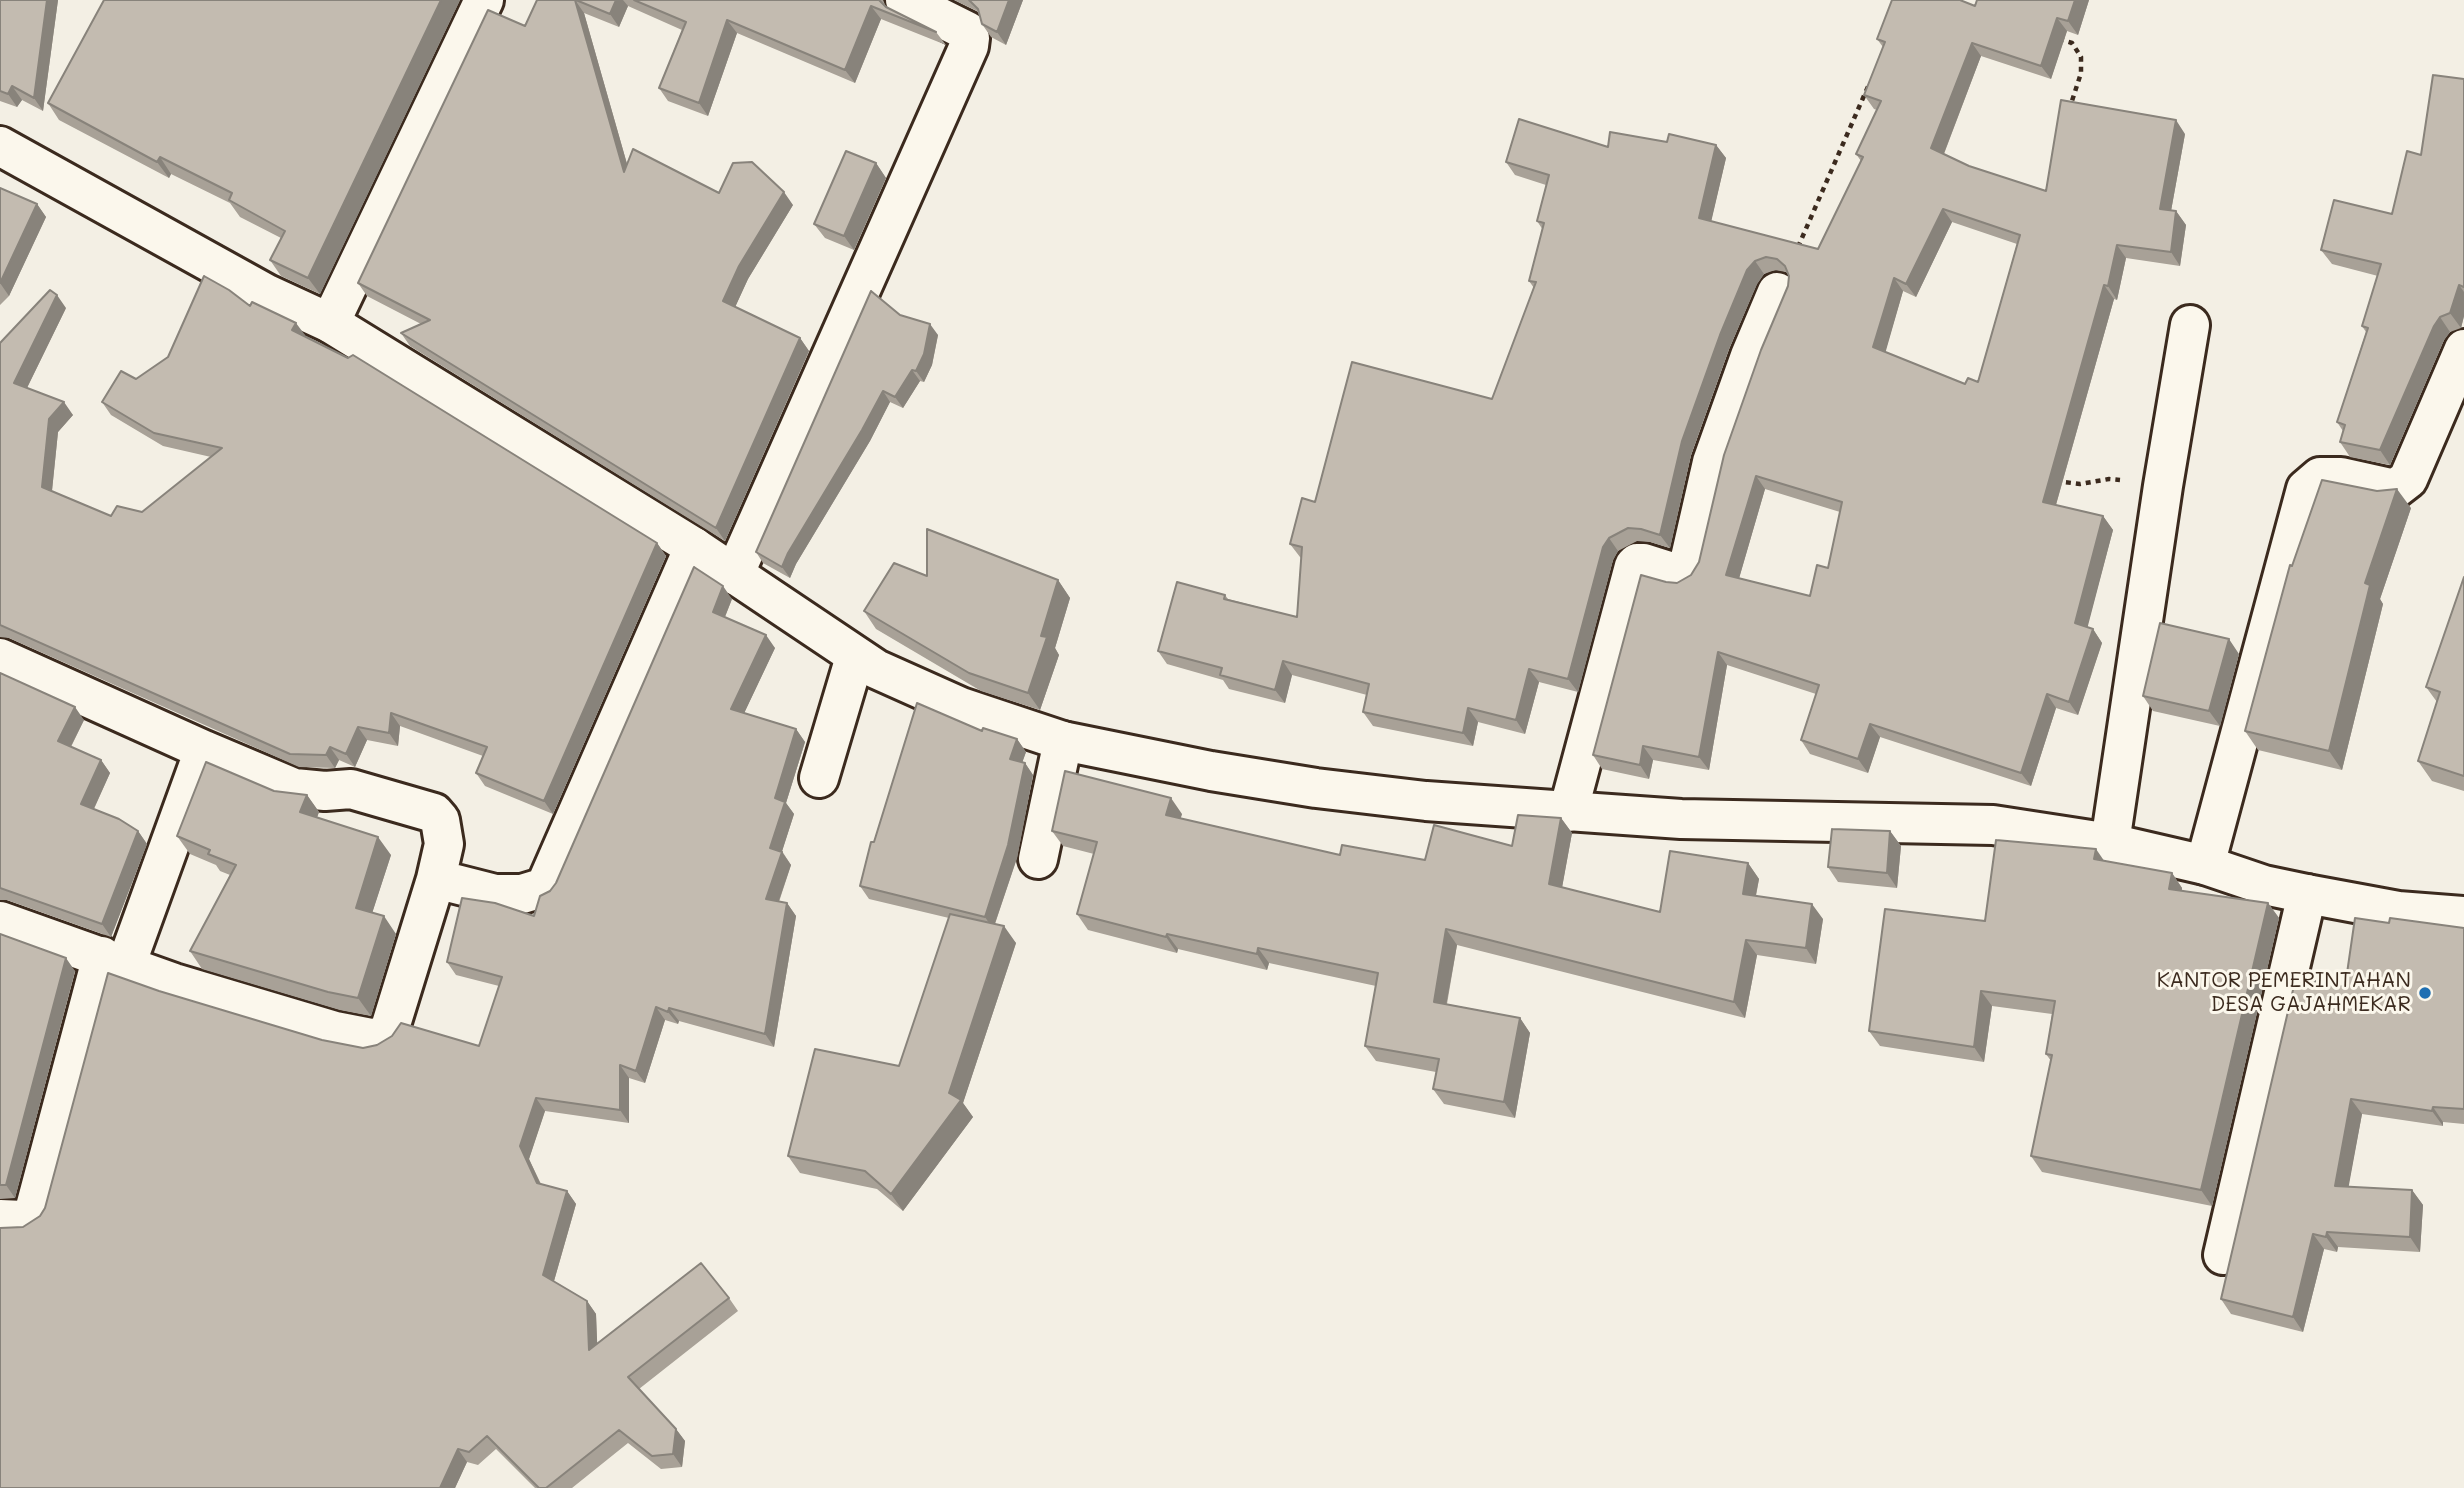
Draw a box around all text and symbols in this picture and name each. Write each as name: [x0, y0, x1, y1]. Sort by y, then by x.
place label: KANTOR PEMERINTAHAN DESA GAJAHMEKAR: [2157, 968, 2411, 1018]
marker: KANTOR PEMERINTAHAN DESA GAJAHMEKAR: [2417, 985, 2433, 1001]

